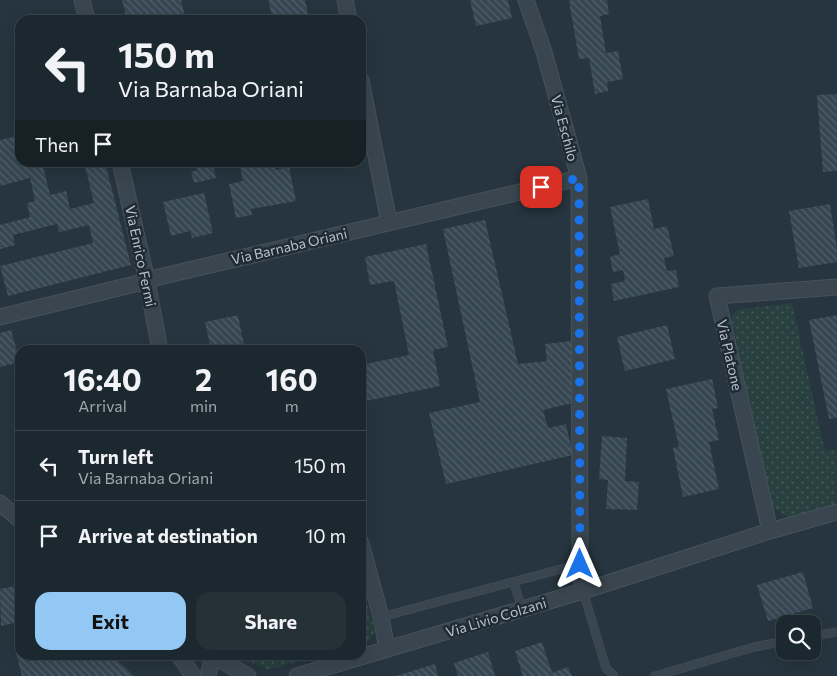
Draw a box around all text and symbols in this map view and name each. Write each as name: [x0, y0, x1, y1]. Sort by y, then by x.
text: 150 m: [118, 32, 215, 75]
icon: left: [35, 35, 100, 100]
text: Via Barnaba Oriani: [118, 75, 304, 102]
street label: Via Eschilo: [548, 93, 582, 163]
icon: arrive: [89, 130, 117, 158]
text: Then: [35, 133, 79, 156]
pin: [520, 166, 562, 208]
icon: arrive: [527, 173, 555, 201]
street label: Via Enrico Fermi: [122, 204, 160, 308]
street label: Via Barnaba Oriani: [229, 224, 349, 268]
street label: Via Platone: [714, 318, 746, 392]
text: 16:40: [63, 360, 142, 397]
text: 2: [195, 360, 212, 397]
text: 160: [266, 360, 318, 397]
text: Arrival: [78, 396, 127, 415]
text: min: [190, 396, 217, 415]
text: m: [285, 396, 299, 415]
text: Turn left: [78, 445, 153, 468]
icon: left: [35, 452, 63, 480]
text: 150 m: [294, 454, 346, 477]
text: Via Barnaba Oriani: [78, 468, 213, 487]
icon: arrive: [35, 522, 63, 550]
text: Arrive at destination: [78, 524, 258, 547]
text: 10 m: [305, 524, 346, 547]
position arrow: [553, 537, 605, 589]
button: Exit: [35, 592, 186, 650]
button: Share: [196, 592, 346, 650]
street label: Via Livio Colzani: [444, 594, 548, 640]
map controls: [776, 615, 821, 660]
button: search: [776, 615, 821, 660]

